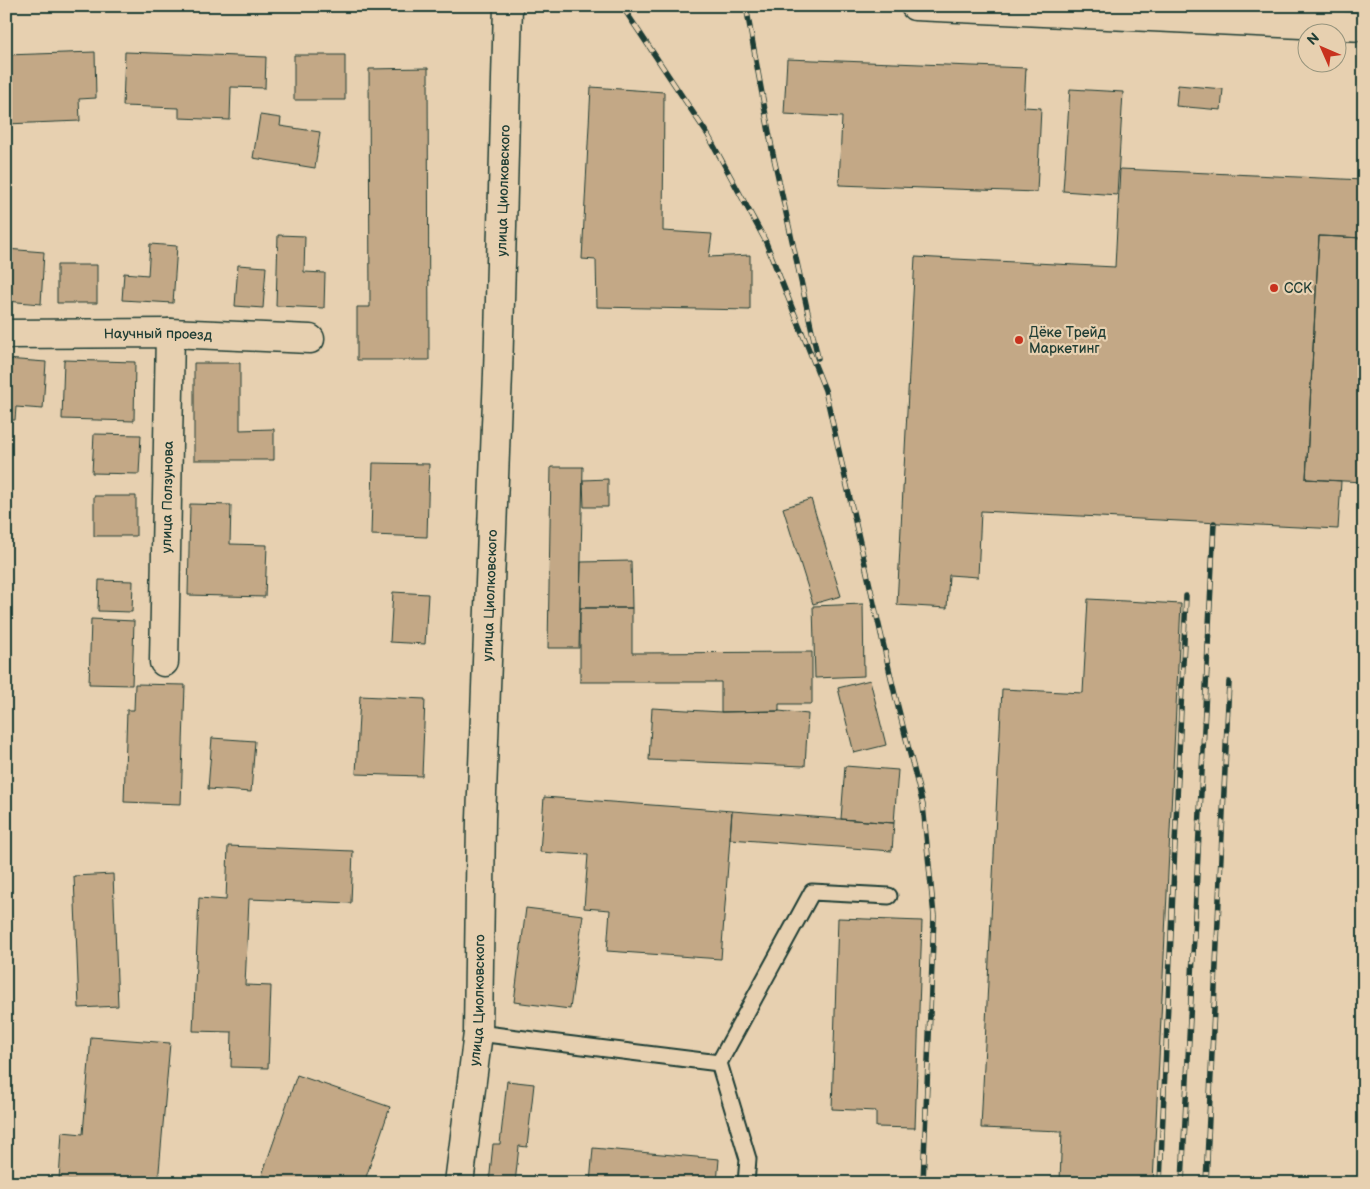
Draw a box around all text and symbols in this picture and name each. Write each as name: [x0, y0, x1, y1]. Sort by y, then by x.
north arrow: [1298, 22, 1348, 72]
text: N: [1303, 29, 1323, 49]
street label: улица Циолковского: [493, 124, 514, 257]
place label: ССК: [1284, 280, 1313, 297]
marker: ССК: [1268, 282, 1280, 294]
place label: Дёке Трейд Маркетинг: [1029, 324, 1106, 357]
street label: Научный проезд: [104, 325, 213, 344]
marker: Дёке Трейд Маркетинг: [1013, 334, 1025, 346]
street label: улица Ползунова: [158, 440, 177, 553]
street label: улица Циолковского: [479, 529, 501, 662]
street label: улица Циолковского: [466, 934, 488, 1067]

